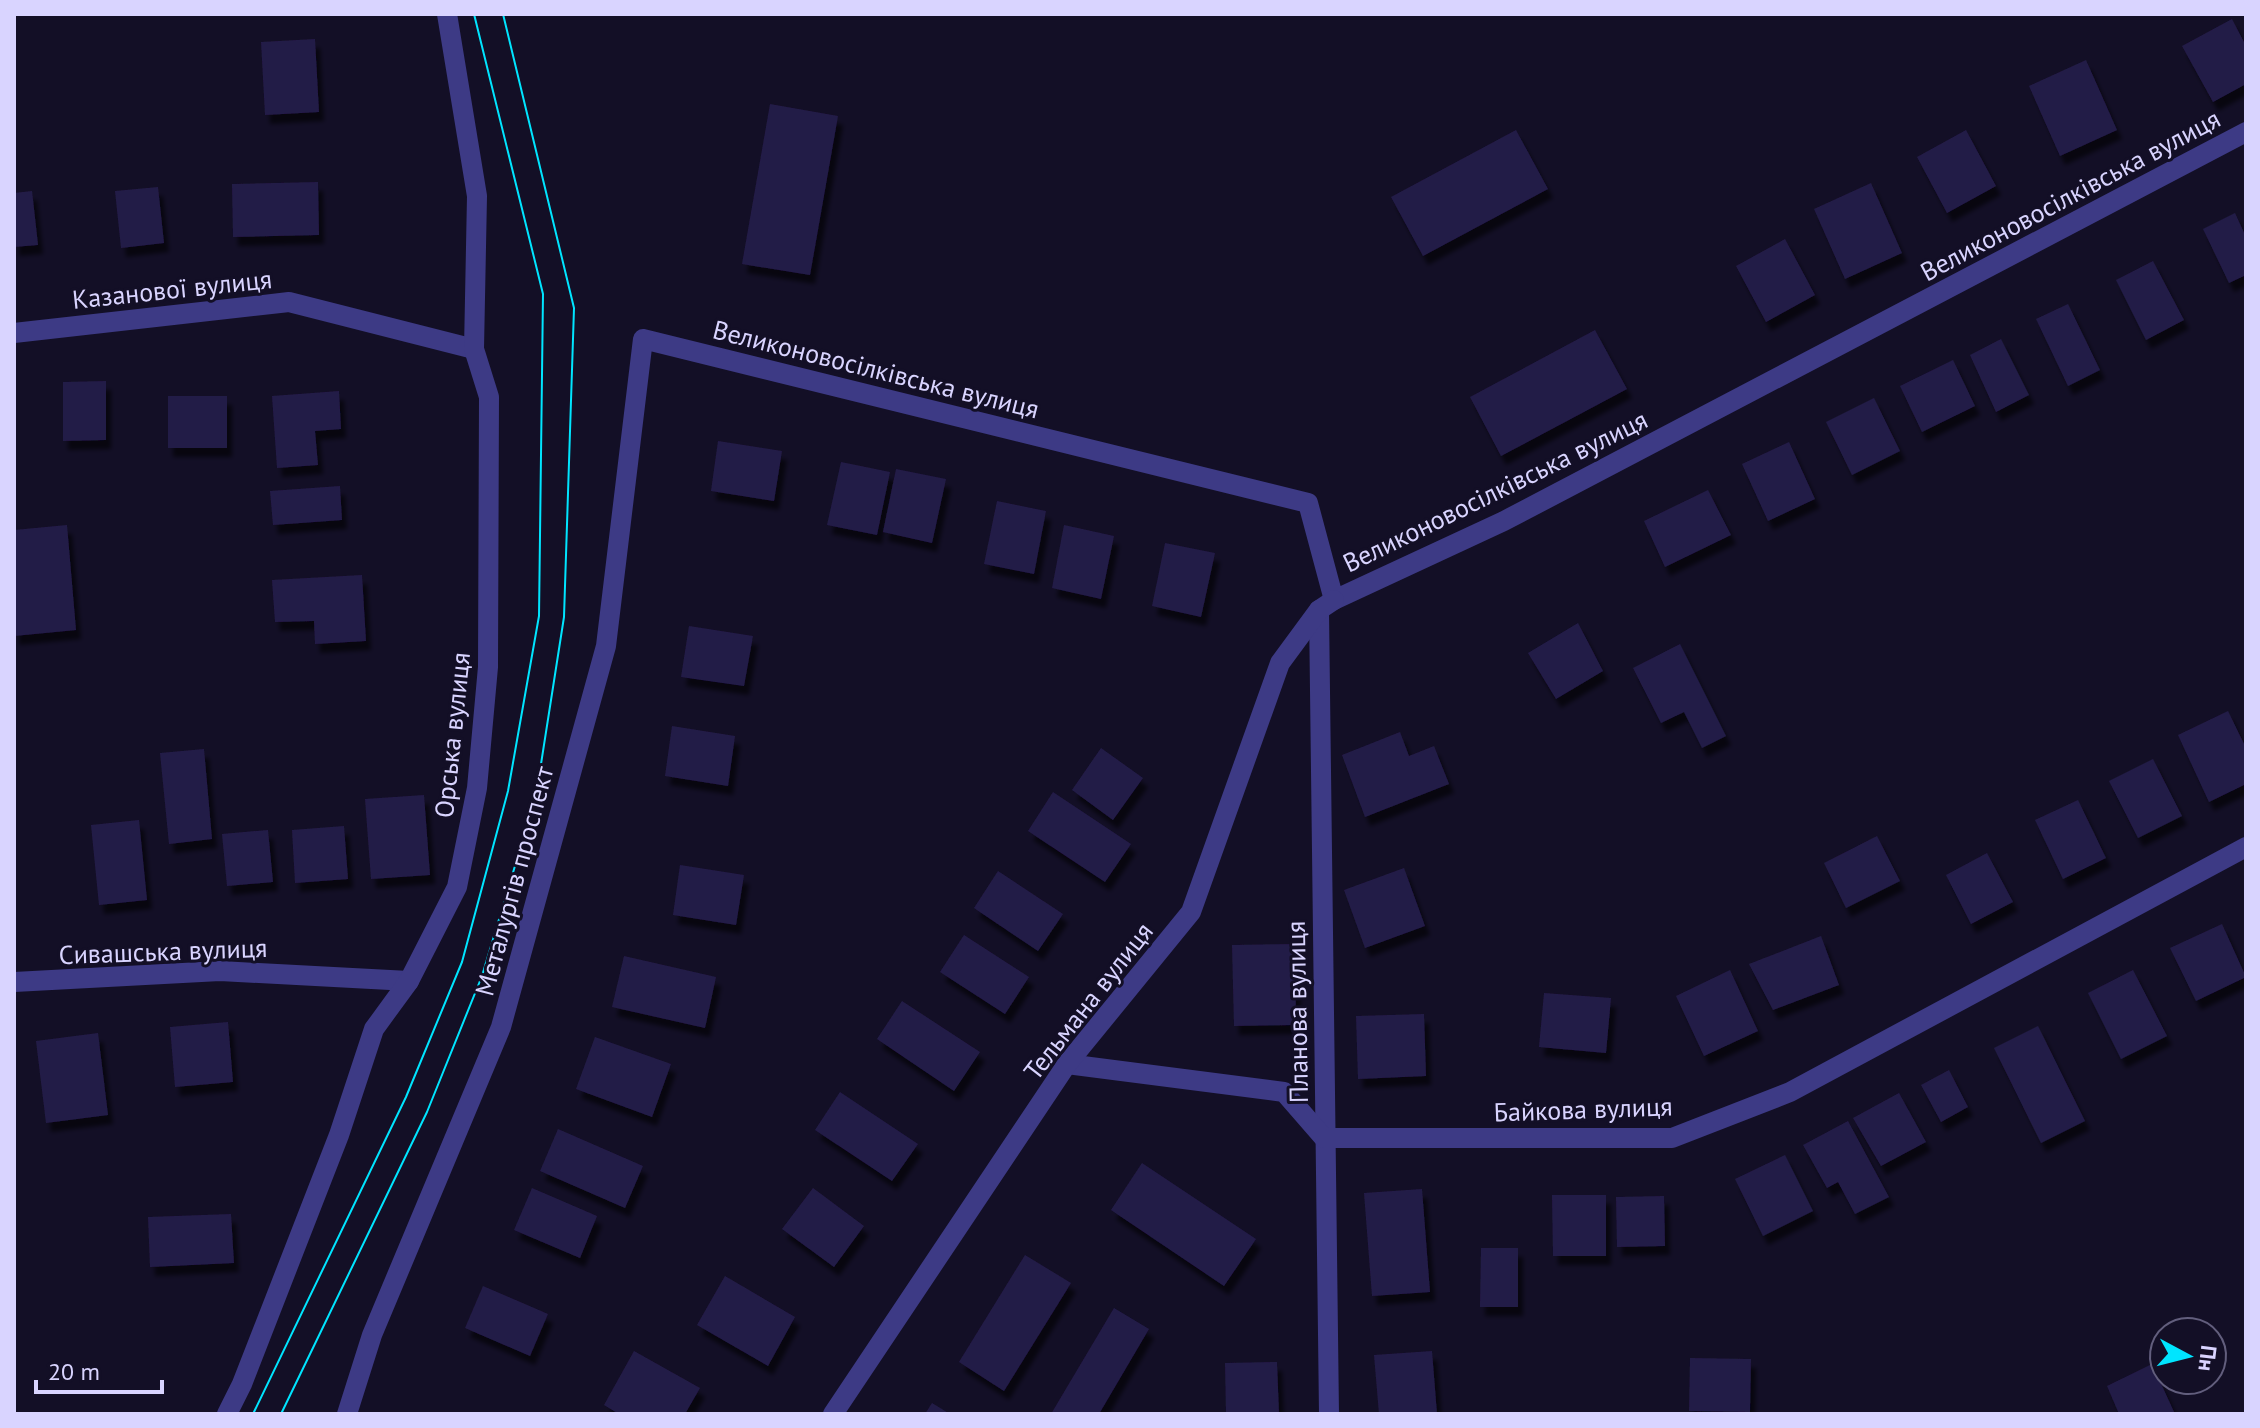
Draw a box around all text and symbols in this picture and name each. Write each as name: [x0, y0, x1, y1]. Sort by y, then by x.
street label: Великоновосілківська вулиця: [1914, 102, 2226, 288]
street label: Казанової вулиця: [70, 262, 274, 316]
street label: Великоновосілківська вулиця: [710, 312, 1042, 426]
street label: Великоновосілківська вулиця: [1337, 403, 1653, 579]
street label: Орська вулиця: [427, 650, 477, 820]
street label: Металургів проспект: [467, 762, 561, 999]
street label: Тельмана вулиця: [1016, 916, 1160, 1086]
street label: Планова вулиця: [1279, 920, 1315, 1104]
street label: Сивашська вулиця: [58, 931, 268, 971]
street label: Байкова вулиця: [1493, 1089, 1673, 1129]
north arrow: [2148, 1316, 2228, 1396]
scale bar: [36, 1344, 162, 1394]
text: Пн: [2192, 1344, 2223, 1373]
text: 20 m: [48, 1356, 100, 1387]

